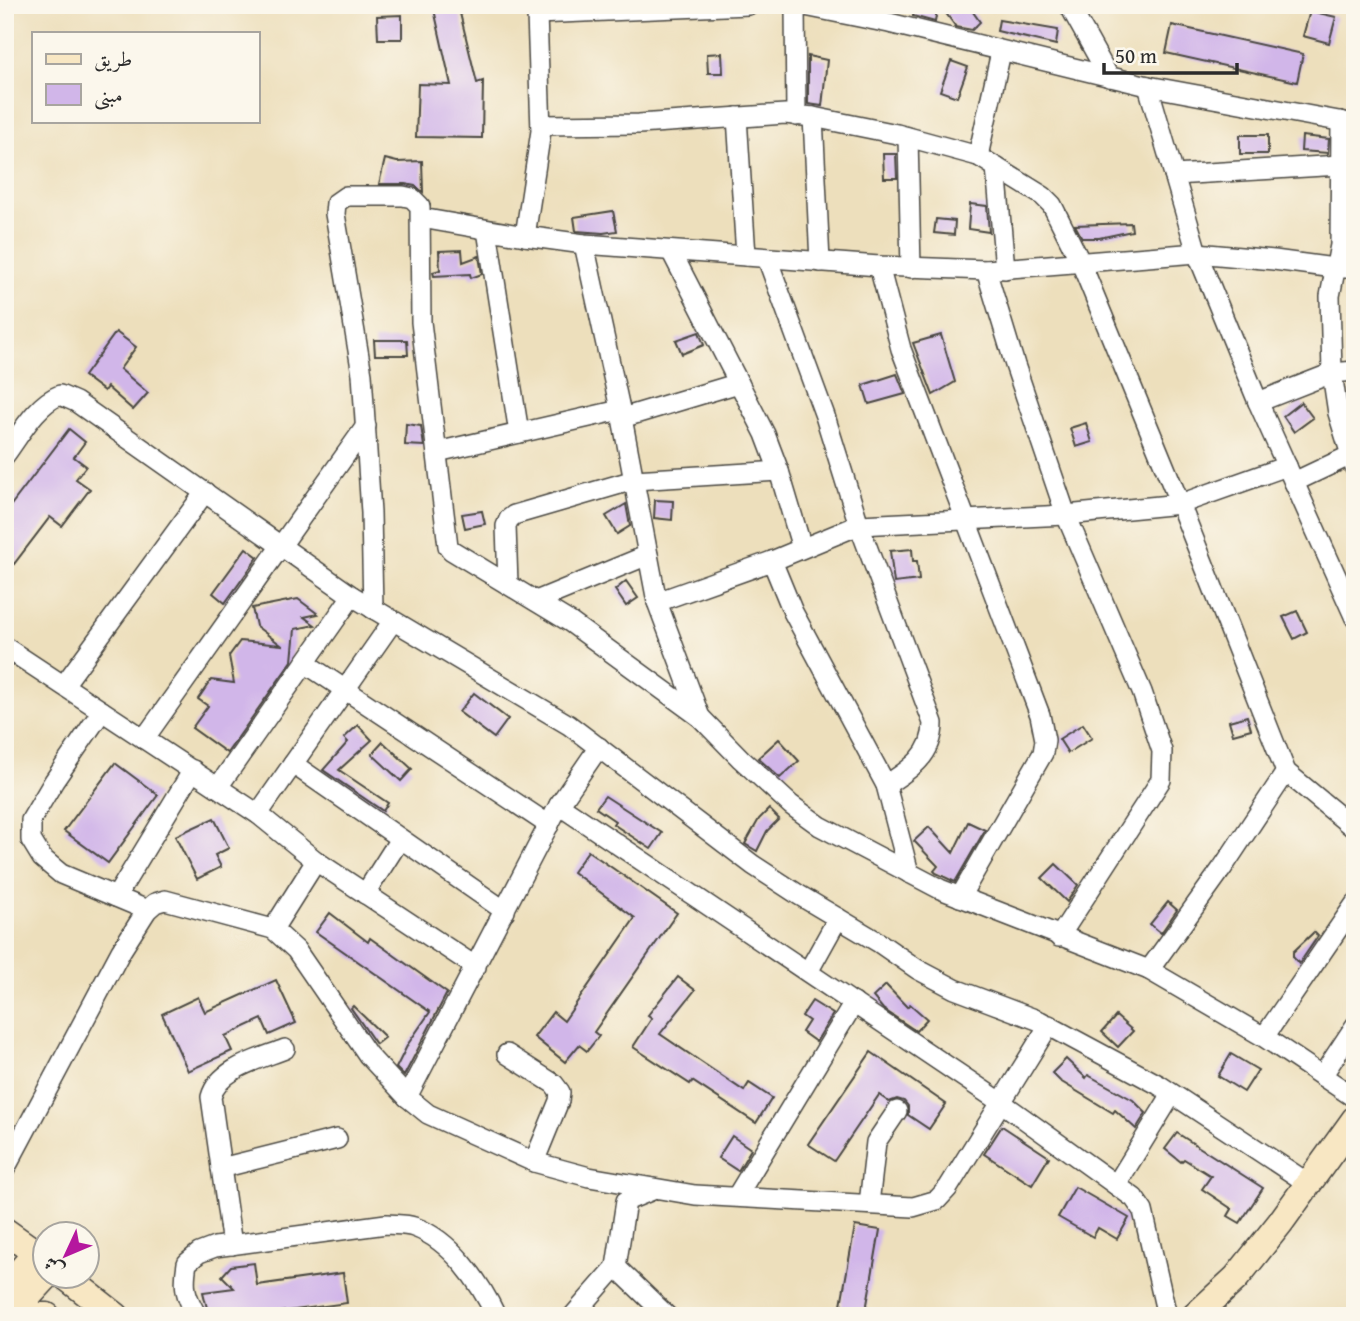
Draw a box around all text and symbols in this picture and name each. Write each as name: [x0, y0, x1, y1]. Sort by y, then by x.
legend: [32, 32, 259, 122]
scale bar: [1104, 32, 1238, 76]
text: 50 m: [1115, 40, 1157, 71]
text: طريق: [94, 43, 132, 74]
text: مبنى: [94, 79, 123, 110]
north arrow: [32, 1220, 102, 1290]
text: ش: [37, 1250, 70, 1283]

